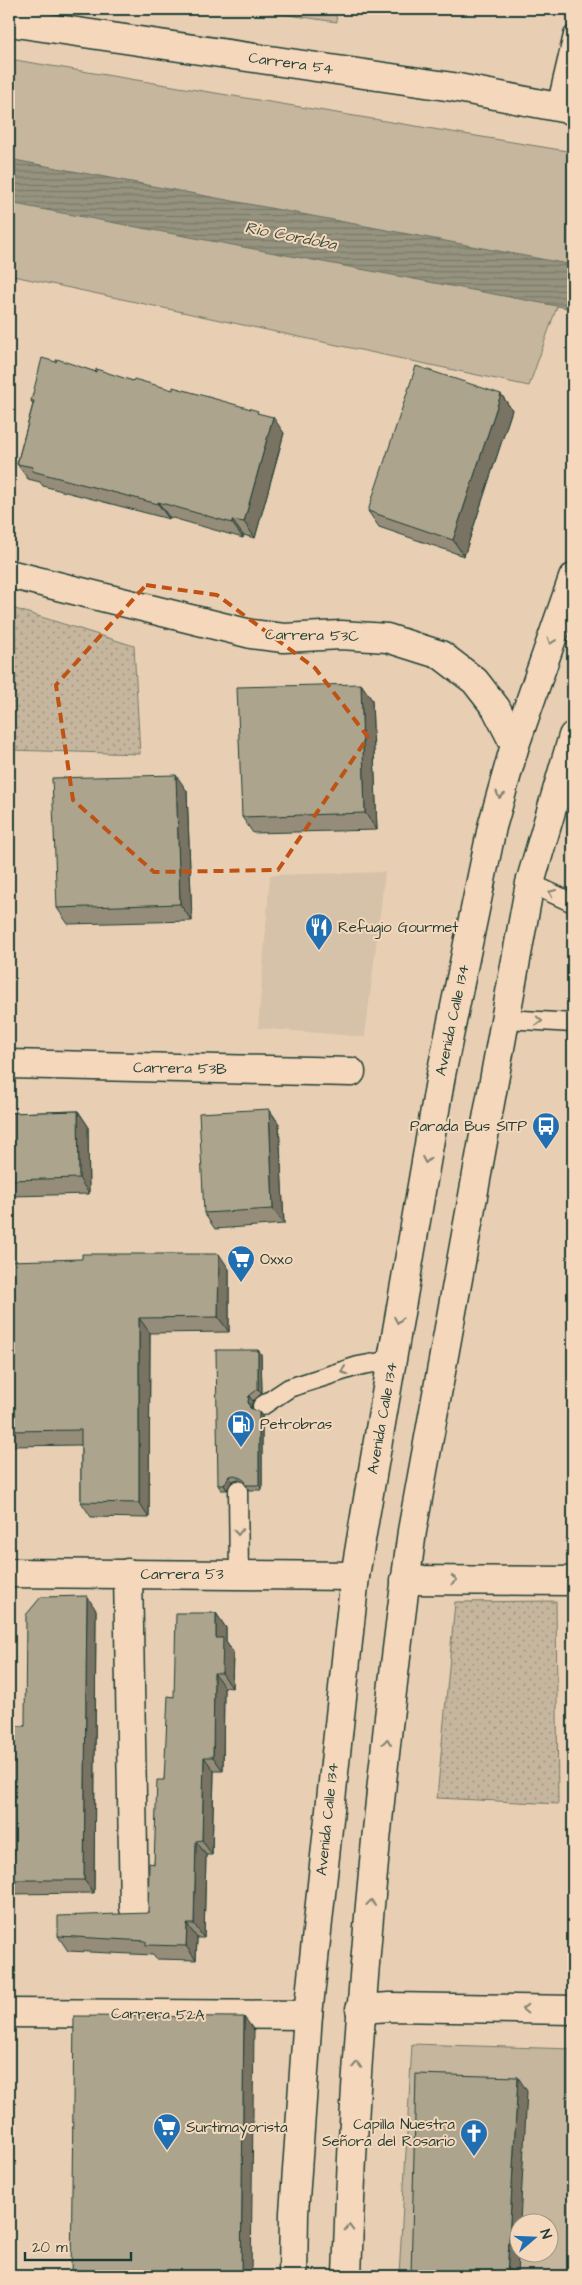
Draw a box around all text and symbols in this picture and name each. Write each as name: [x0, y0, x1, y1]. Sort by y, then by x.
street label: Carrera 54: [247, 47, 335, 80]
water label: Rio Cordoba: [243, 216, 339, 256]
street label: Carrera 53C: [265, 624, 359, 647]
one-way arrow: [547, 636, 557, 645]
one-way arrow: [495, 791, 506, 800]
one-way arrow: [548, 889, 557, 899]
restaurant icon: Refugio Gourmet: [304, 912, 334, 951]
place label: Refugio Gourmet: [338, 917, 458, 939]
street label: Avenida Calle 134: [430, 962, 475, 1078]
one-way arrow: [536, 1016, 544, 1027]
street label: Carrera 53B: [133, 1057, 227, 1080]
bus stop icon: Parada Bus SITP: [531, 1111, 561, 1150]
place label: Parada Bus SITP: [410, 1116, 527, 1137]
one-way arrow: [422, 1156, 432, 1164]
supermarket icon: Oxxo: [226, 1244, 256, 1283]
place label: Oxxo: [260, 1249, 293, 1270]
one-way arrow: [394, 1316, 404, 1325]
street label: Avenida Calle 134: [362, 1360, 403, 1476]
one-way arrow: [340, 1365, 349, 1375]
fuel station icon: Petrobras: [226, 1409, 256, 1448]
place label: Petrobras: [260, 1414, 333, 1435]
one-way arrow: [233, 1528, 243, 1536]
street label: Carrera 53: [140, 1564, 224, 1585]
one-way arrow: [450, 1575, 458, 1585]
one-way arrow: [381, 1737, 392, 1745]
street label: Avenida Calle 134: [311, 1762, 344, 1877]
one-way arrow: [365, 1899, 376, 1907]
street label: Carrera 52A: [111, 2003, 205, 2026]
one-way arrow: [520, 2004, 528, 2014]
one-way arrow: [351, 2061, 362, 2069]
supermarket icon: Surtimayorista: [152, 2112, 182, 2151]
place label: Capilla Nuestra Señora del Rosario: [322, 2114, 456, 2152]
place label: Surtimayorista: [186, 2117, 288, 2139]
church icon: Capilla Nuestra Señora del Rosario: [459, 2118, 489, 2157]
north arrow: [510, 2212, 560, 2262]
one-way arrow: [343, 2223, 354, 2231]
text: N: [534, 2227, 556, 2242]
scale bar: [25, 2230, 131, 2262]
text: 20 m: [32, 2237, 68, 2258]

